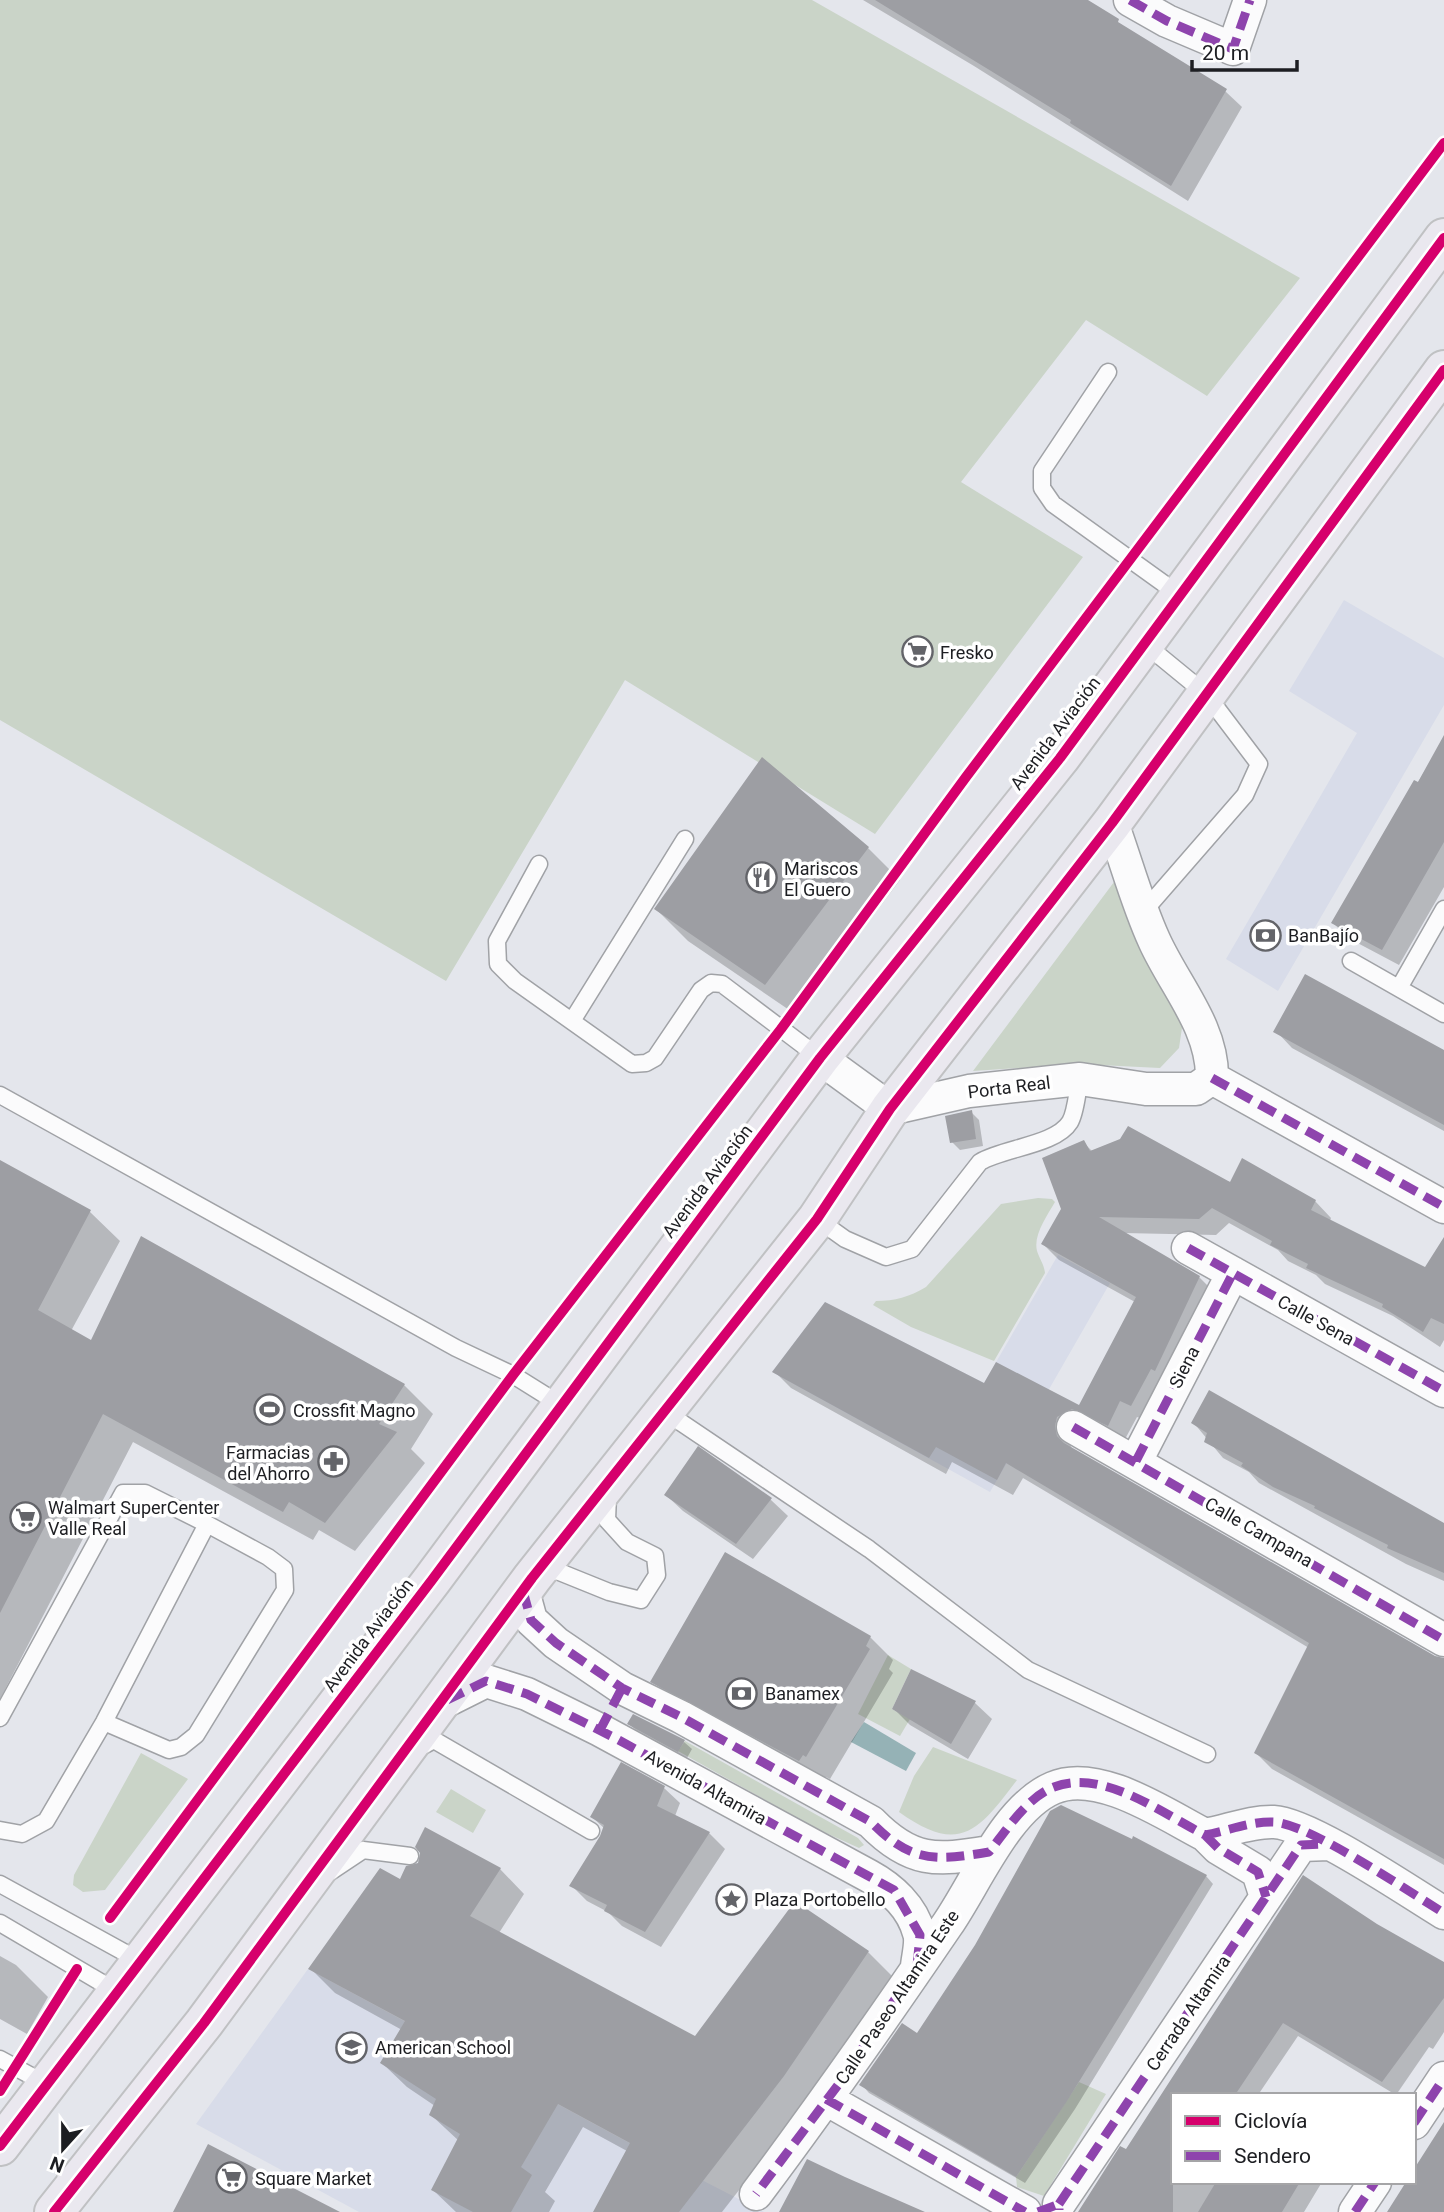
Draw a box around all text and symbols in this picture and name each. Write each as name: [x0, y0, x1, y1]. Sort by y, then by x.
scale bar: [1192, 28, 1297, 72]
text: 20 m: [1202, 41, 1249, 65]
supermarket icon: Fresko: [900, 635, 934, 669]
place label: Fresko: [940, 642, 994, 663]
street label: Avenida Aviación: [1006, 672, 1104, 794]
place label: Mariscos El Guero: [784, 858, 858, 900]
restaurant icon: Mariscos El Guero: [744, 861, 778, 895]
bank icon: BanBajío: [1248, 918, 1282, 952]
place label: BanBajío: [1288, 925, 1359, 946]
street label: Porta Real: [967, 1072, 1051, 1102]
street label: Avenida Aviación: [658, 1120, 756, 1242]
street label: Calle Sena: [1274, 1290, 1358, 1350]
street label: Siena: [1165, 1342, 1203, 1392]
sports icon: Crossfit Magno: [253, 1393, 287, 1427]
place label: Crossfit Magno: [293, 1400, 416, 1421]
place label: Farmacias del Ahorro: [226, 1442, 310, 1484]
pharmacy icon: Farmacias del Ahorro: [316, 1445, 350, 1479]
street label: Calle Campana: [1201, 1493, 1317, 1571]
place label: Walmart SuperCenter Valle Real: [48, 1497, 219, 1539]
supermarket icon: Walmart SuperCenter Valle Real: [8, 1500, 42, 1534]
street label: Avenida Aviación: [319, 1574, 417, 1696]
bank icon: Banamex: [725, 1676, 759, 1710]
place label: Banamex: [765, 1683, 840, 1704]
street label: Avenida Altamira: [642, 1745, 770, 1829]
place icon: Plaza Portobello: [714, 1882, 748, 1916]
place label: Plaza Portobello: [754, 1889, 885, 1910]
street label: Calle Paseo Altamira Este: [831, 1906, 963, 2088]
street label: Cerrada Altamira: [1142, 1951, 1234, 2075]
school or university icon: American School: [335, 2030, 369, 2064]
place label: American School: [375, 2037, 511, 2058]
legend: [1171, 2093, 1416, 2184]
text: Ciclovía: [1234, 2109, 1308, 2133]
north arrow: [28, 2114, 98, 2184]
text: Sendero: [1234, 2144, 1311, 2168]
text: N: [47, 2151, 67, 2178]
supermarket icon: Square Market: [215, 2161, 249, 2195]
place label: Square Market: [255, 2168, 372, 2189]

